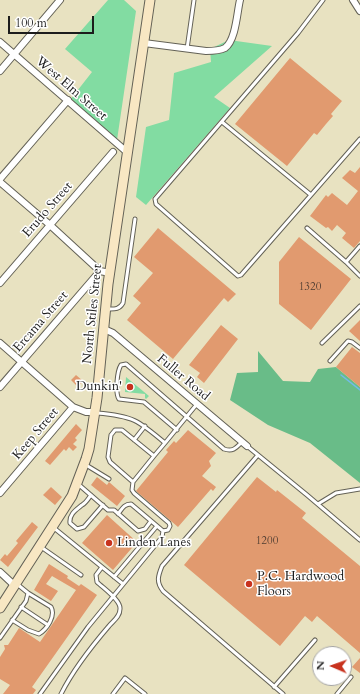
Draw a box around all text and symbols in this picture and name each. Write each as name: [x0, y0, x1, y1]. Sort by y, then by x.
scale bar: [10, 8, 96, 34]
text: 100 m: [15, 15, 47, 31]
street label: West Elm Street: [32, 54, 110, 124]
street label: Erudo Street: [20, 179, 76, 241]
street label: North Stiles Street: [80, 263, 106, 365]
house number: 1320: [299, 280, 321, 294]
street label: Ercama Street: [10, 288, 72, 356]
street label: Fuller Road: [154, 351, 212, 405]
place label: Dunkin': [76, 379, 122, 395]
marker: Dunkin': [125, 382, 135, 392]
street label: Keep Street: [10, 405, 62, 463]
house number: 1200: [256, 534, 278, 548]
place label: Linden Lanes: [117, 535, 191, 551]
marker: Linden Lanes: [104, 538, 114, 548]
place label: P.C. Hardwood Floors: [257, 569, 344, 600]
marker: P.C. Hardwood Floors: [244, 579, 254, 589]
north arrow: [312, 646, 352, 686]
text: N: [313, 661, 328, 671]

